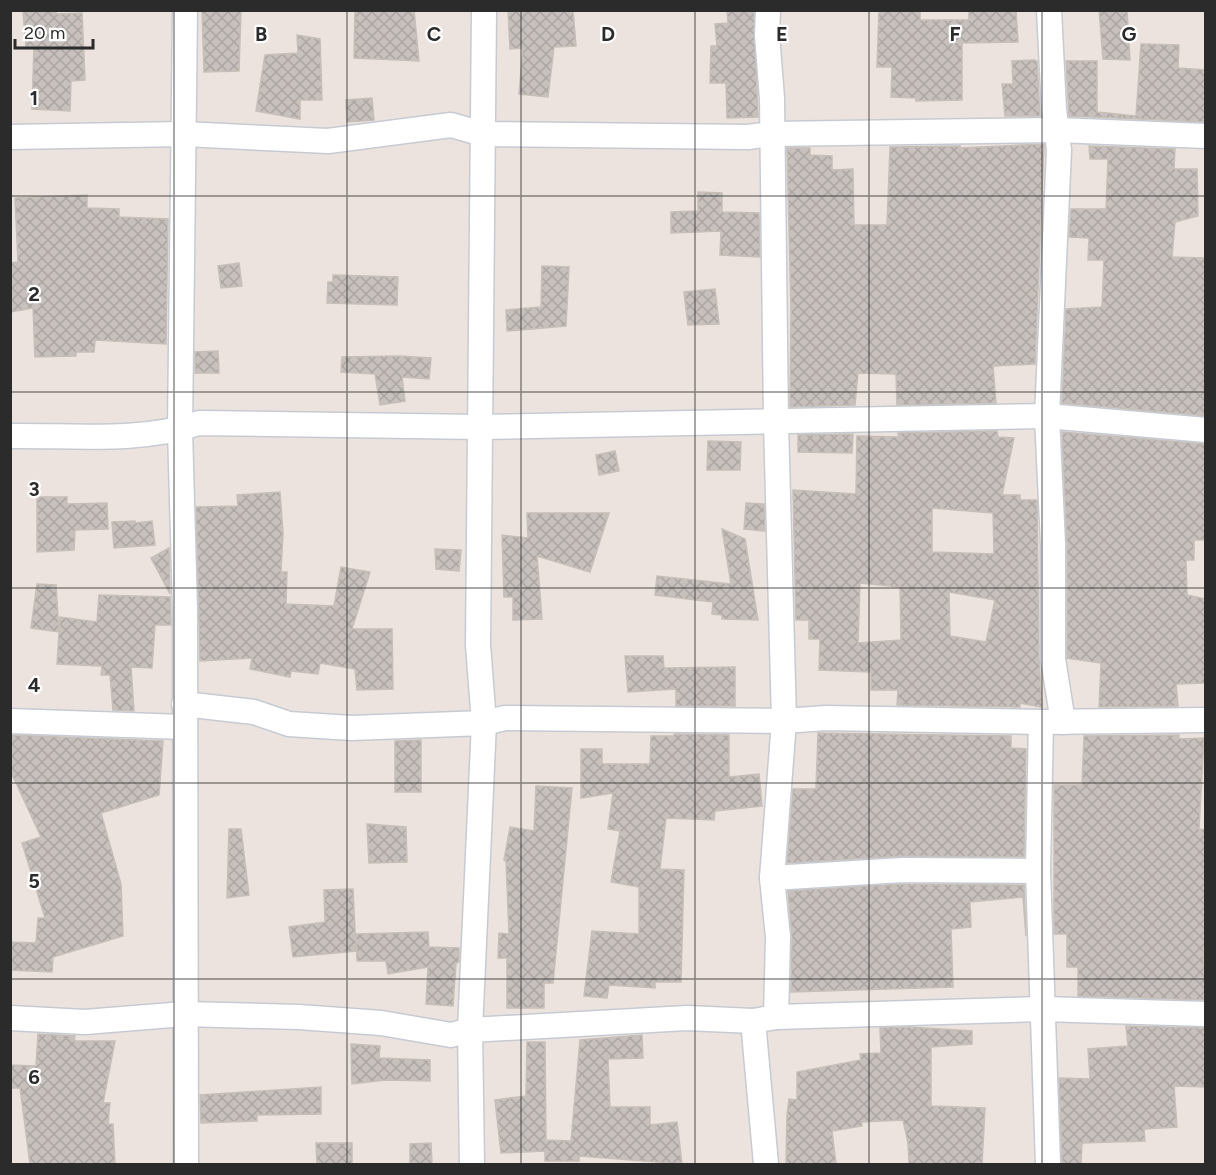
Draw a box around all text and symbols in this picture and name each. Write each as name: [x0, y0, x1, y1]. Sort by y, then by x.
scale bar: [15, 12, 93, 50]
text: 20 m: [24, 22, 65, 44]
text: B: [255, 22, 267, 46]
text: C: [427, 22, 441, 46]
text: D: [601, 22, 615, 46]
text: E: [776, 22, 788, 46]
text: F: [949, 22, 961, 46]
text: G: [1122, 22, 1137, 46]
text: 1: [30, 86, 38, 110]
text: 2: [28, 282, 40, 306]
text: 3: [28, 477, 40, 501]
text: 4: [28, 673, 41, 697]
text: 5: [28, 869, 40, 893]
text: 6: [28, 1065, 40, 1089]

